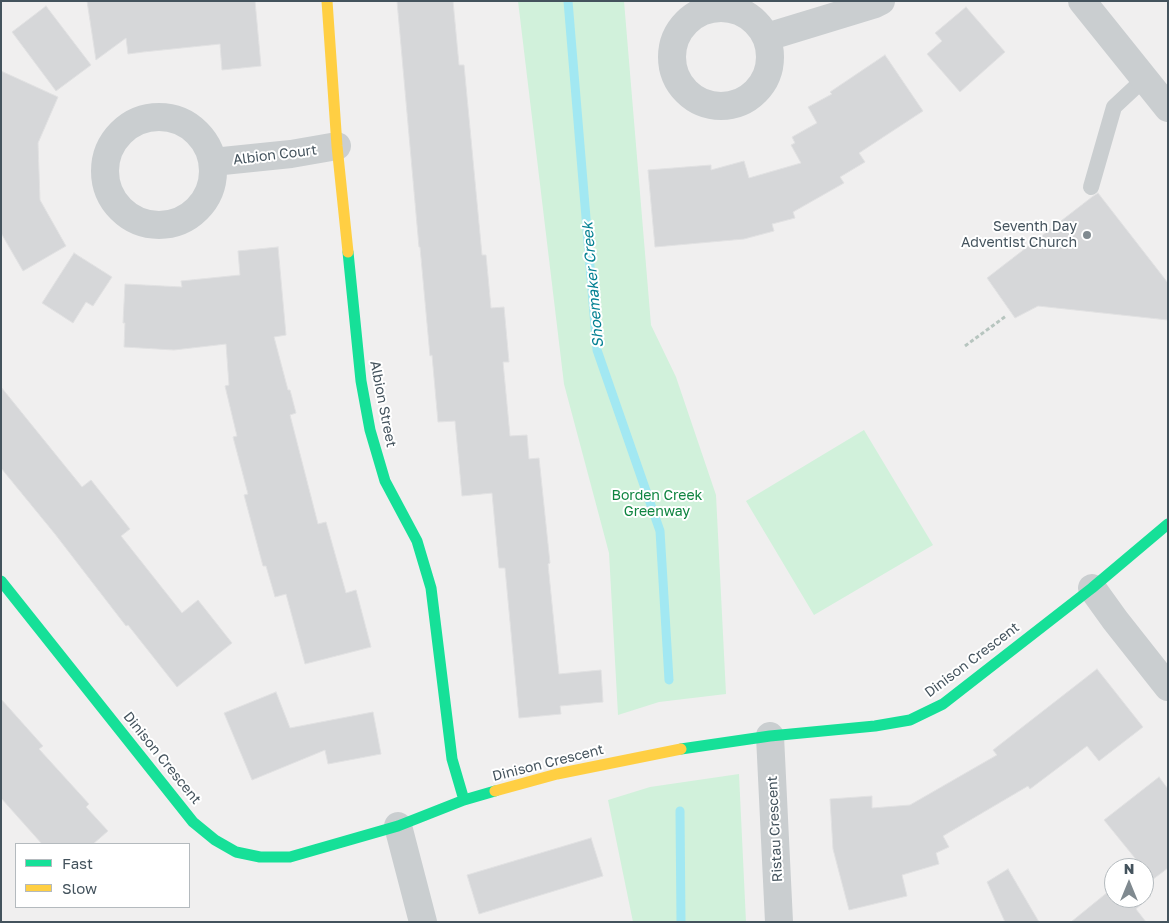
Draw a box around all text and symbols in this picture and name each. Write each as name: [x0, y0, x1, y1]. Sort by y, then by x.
street label: Albion Court: [232, 142, 318, 168]
place label: Seventh Day Adventist Church: [961, 219, 1077, 252]
water label: Shoemaker Creek: [579, 221, 607, 349]
marker: Seventh Day Adventist Church: [1081, 229, 1093, 241]
street label: Albion Street: [366, 359, 400, 449]
park label: Borden Creek Greenway: [612, 488, 702, 520]
street label: Dinison Crescent: [921, 619, 1023, 701]
street label: Dinison Crescent: [120, 708, 204, 808]
street label: Dinison Crescent: [491, 741, 605, 785]
street label: Ristau Crescent: [764, 775, 786, 883]
legend: [15, 843, 190, 908]
text: Fast: [62, 854, 93, 872]
north arrow: [1104, 858, 1154, 908]
text: N: [1124, 860, 1134, 877]
text: Slow: [62, 879, 97, 897]

